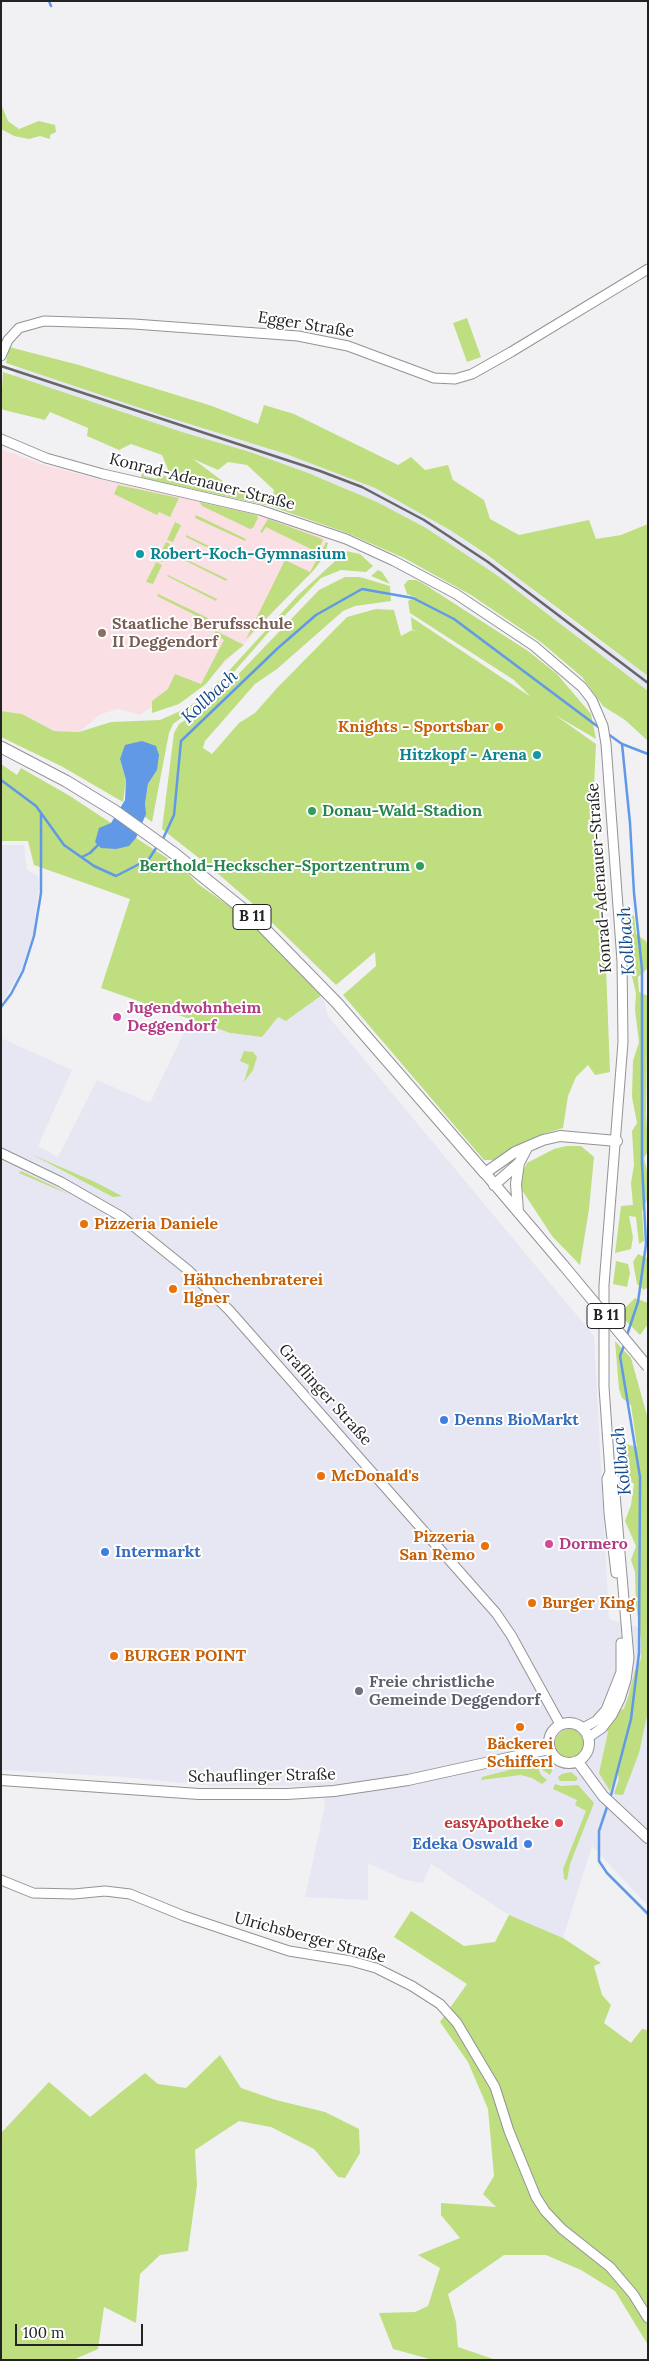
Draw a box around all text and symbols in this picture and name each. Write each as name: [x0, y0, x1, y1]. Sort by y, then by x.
street label: Egger Straße: [257, 308, 355, 342]
street label: Konrad-Adenauer-Straße: [107, 450, 297, 514]
place label: Robert-Koch-Gymnasium: [150, 544, 346, 564]
marker: Robert-Koch-Gymnasium: [134, 548, 146, 560]
place label: Staatliche Berufsschule II Deggendorf: [112, 614, 292, 652]
marker: Staatliche Berufsschule II Deggendorf: [96, 627, 108, 639]
water label: Kollbach: [177, 666, 243, 728]
place label: Knights - Sportsbar: [338, 717, 489, 737]
marker: Knights - Sportsbar: [493, 721, 505, 733]
place label: Hitzkopf - Arena: [399, 745, 527, 765]
marker: Hitzkopf - Arena: [531, 749, 543, 761]
street label: Konrad-Adenauer-Straße: [584, 782, 616, 974]
place label: Donau-Wald-Stadion: [322, 801, 482, 821]
marker: Donau-Wald-Stadion: [306, 805, 318, 817]
place label: Berthold-Heckscher-Sportzentrum: [139, 856, 410, 876]
marker: Berthold-Heckscher-Sportzentrum: [414, 860, 426, 872]
road number: B 11: [233, 904, 271, 930]
water label: Kollbach: [614, 906, 640, 976]
place label: Jugendwohnheim Deggendorf: [127, 998, 261, 1036]
marker: Jugendwohnheim Deggendorf: [111, 1011, 123, 1023]
place label: Pizzeria Daniele: [94, 1214, 218, 1234]
marker: Pizzeria Daniele: [78, 1218, 90, 1230]
place label: Hähnchenbraterei Ilgner: [183, 1270, 323, 1308]
marker: Hähnchenbraterei Ilgner: [167, 1283, 179, 1295]
road number: B 11: [587, 1304, 625, 1328]
street label: Graflinger Straße: [274, 1340, 376, 1450]
place label: Denns BioMarkt: [454, 1410, 579, 1430]
marker: Denns BioMarkt: [438, 1414, 450, 1426]
water label: Kollbach: [608, 1426, 636, 1496]
place label: McDonald's: [331, 1466, 419, 1486]
marker: McDonald's: [315, 1470, 327, 1482]
place label: Pizzeria San Remo: [399, 1527, 475, 1565]
place label: Dormero: [559, 1534, 628, 1554]
marker: Dormero: [543, 1538, 555, 1550]
marker: Pizzeria San Remo: [479, 1540, 491, 1552]
place label: Intermarkt: [115, 1542, 201, 1562]
marker: Intermarkt: [99, 1546, 111, 1558]
place label: Burger King: [542, 1593, 635, 1613]
marker: Burger King: [526, 1597, 538, 1609]
place label: BURGER POINT: [124, 1646, 246, 1666]
marker: BURGER POINT: [108, 1650, 120, 1662]
place label: Freie christliche Gemeinde Deggendorf: [369, 1672, 540, 1710]
marker: Freie christliche Gemeinde Deggendorf: [353, 1685, 365, 1697]
marker: Bäckerei Schifferl: [514, 1721, 526, 1733]
place label: Bäckerei Schifferl: [487, 1734, 553, 1772]
street label: Schauflinger Straße: [188, 1765, 336, 1787]
place label: easyApotheke: [444, 1813, 549, 1833]
marker: easyApotheke: [553, 1817, 565, 1829]
place label: Edeka Oswald: [412, 1834, 518, 1854]
marker: Edeka Oswald: [522, 1838, 534, 1850]
street label: Ulrichsberger Straße: [232, 1908, 388, 1968]
scale bar: [18, 2314, 145, 2346]
text: 100 m: [23, 2323, 64, 2342]

